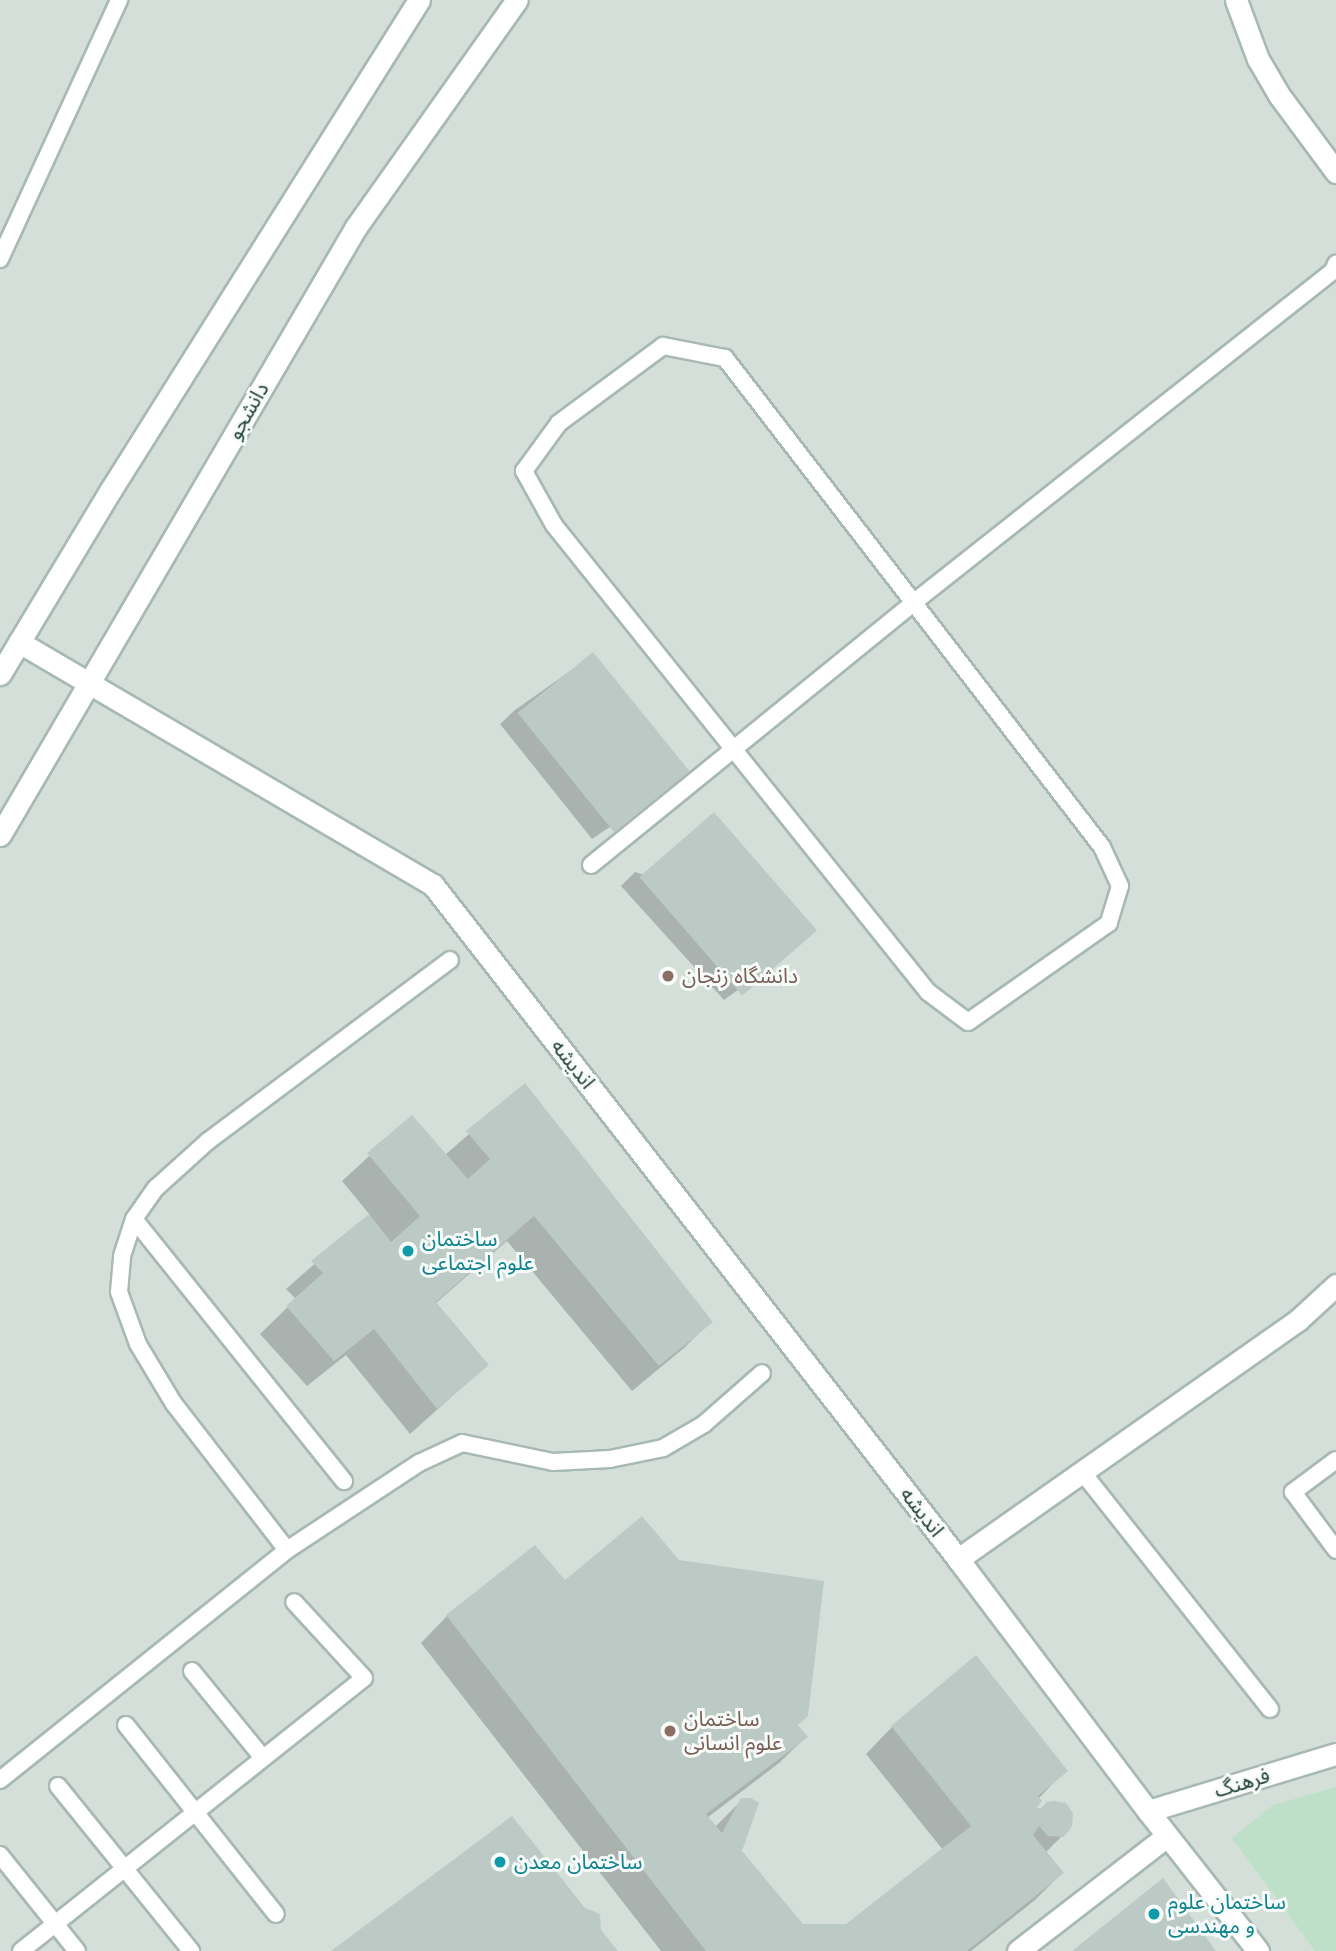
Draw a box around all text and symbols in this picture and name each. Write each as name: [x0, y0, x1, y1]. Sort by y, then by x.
street label: دانشجو: [222, 378, 274, 444]
place label: دانشگاه زنجان: [682, 963, 798, 989]
marker: دانشگاه زنجان: [660, 968, 676, 984]
street label: اندیشه: [546, 1034, 600, 1094]
place label: ساختمان علوم اجتماعی: [422, 1226, 534, 1276]
marker: ساختمان علوم اجتماعی: [400, 1243, 416, 1259]
street label: اندیشه: [895, 1482, 949, 1542]
place label: ساختمان علوم انسانی: [684, 1706, 782, 1756]
marker: ساختمان علوم انسانی: [662, 1723, 678, 1739]
street label: فرهنگ: [1211, 1763, 1273, 1803]
place label: ساختمان معدن: [514, 1849, 643, 1875]
marker: ساختمان معدن: [492, 1854, 508, 1870]
place label: ساختمان علوم و مهندسی: [1168, 1889, 1286, 1939]
marker: ساختمان علوم و مهندسی: [1146, 1906, 1162, 1922]

